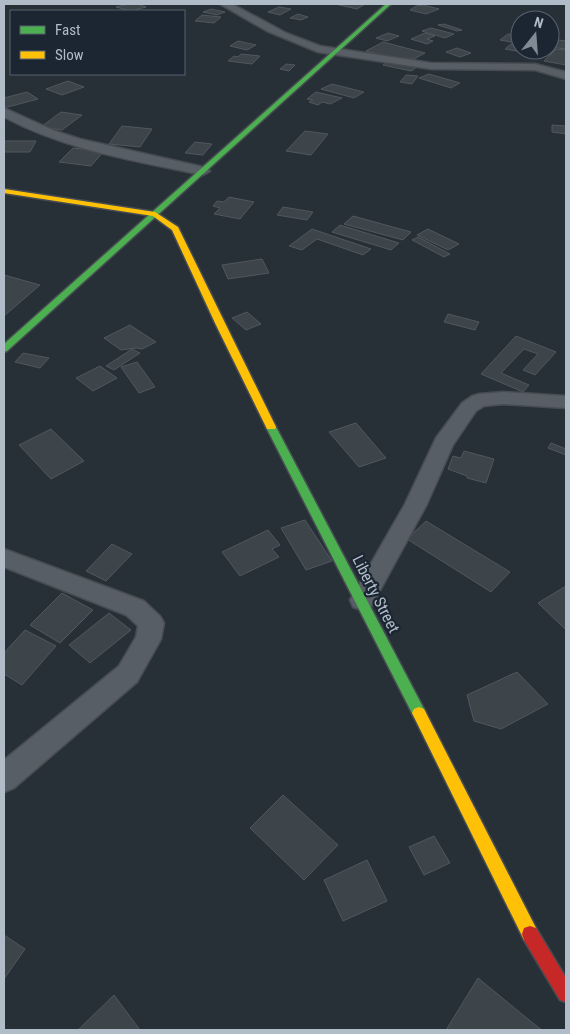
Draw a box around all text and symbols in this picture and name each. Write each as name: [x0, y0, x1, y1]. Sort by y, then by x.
legend: [10, 10, 185, 75]
north arrow: [510, 10, 560, 60]
text: N: [532, 14, 545, 31]
text: Fast: [55, 21, 80, 39]
text: Slow: [55, 46, 84, 64]
street label: Liberty Street: [348, 552, 404, 636]

